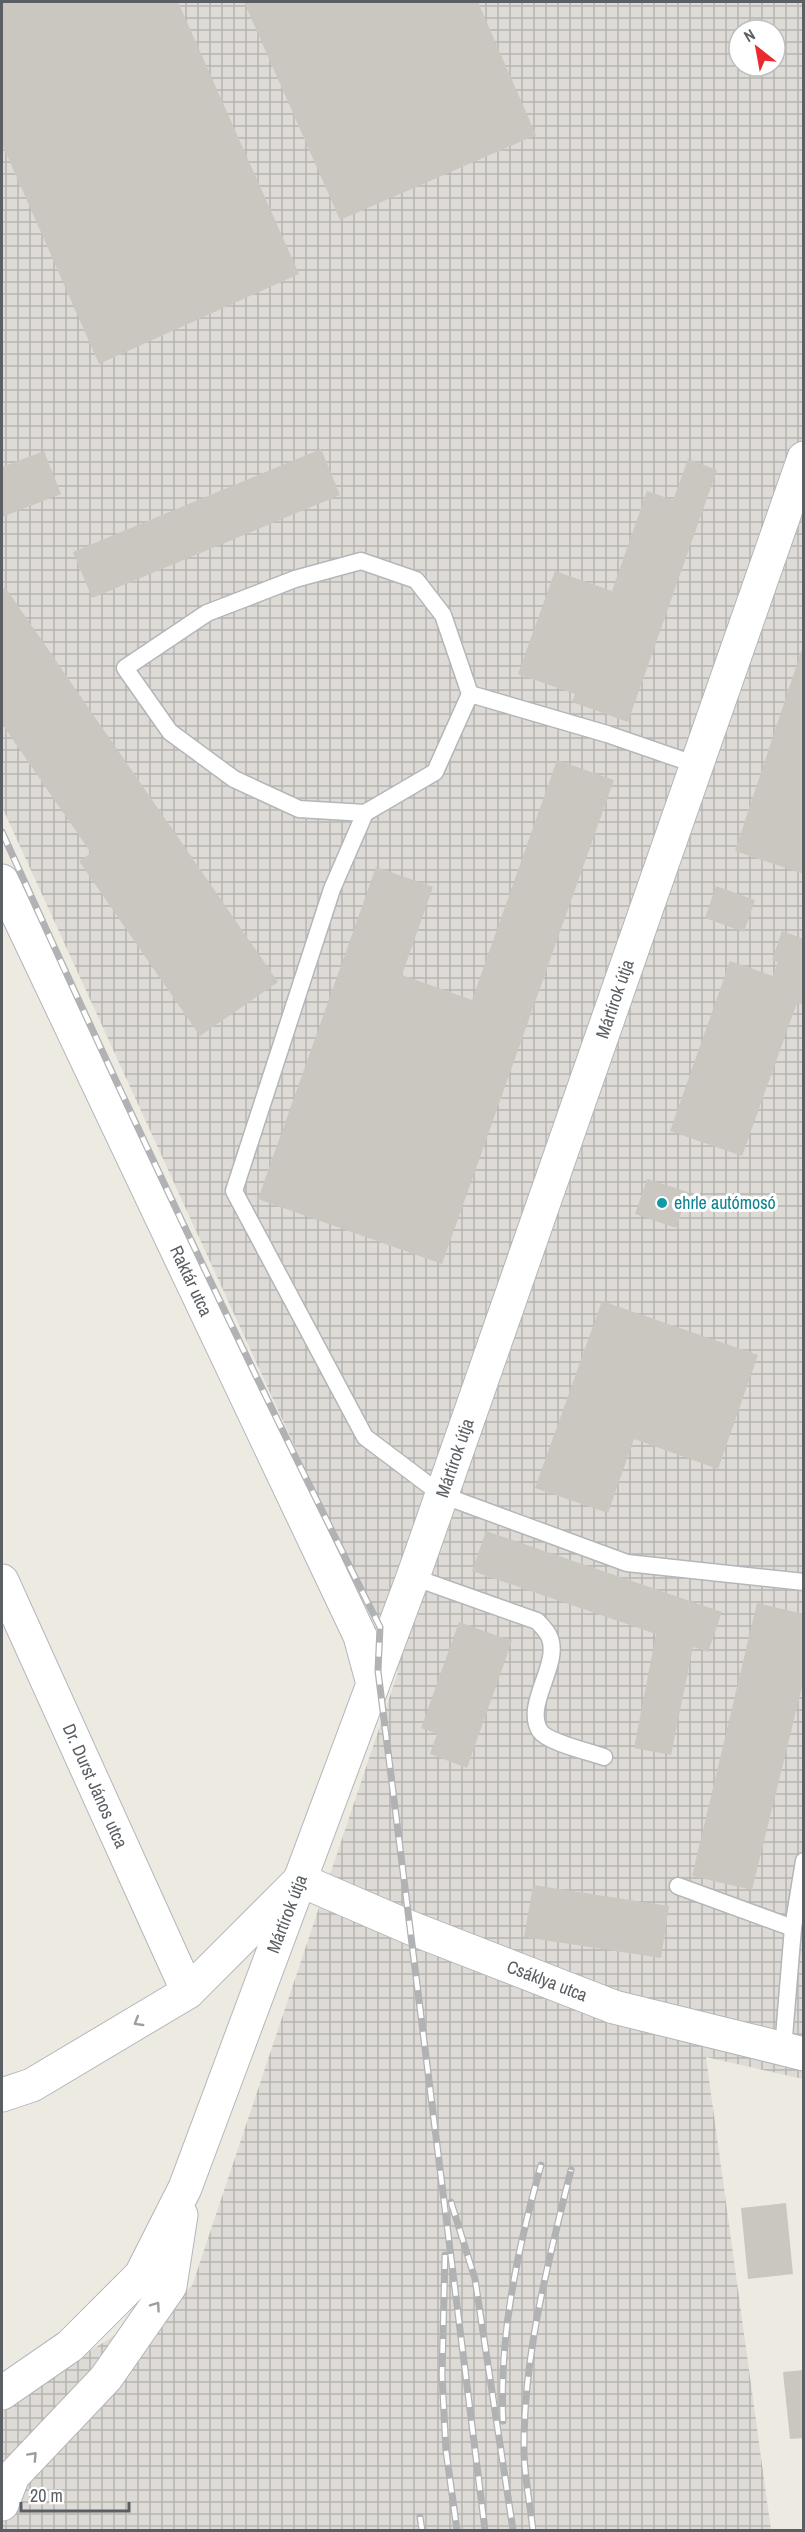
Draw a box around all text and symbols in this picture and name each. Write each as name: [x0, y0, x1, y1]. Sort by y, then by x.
north arrow: [727, 18, 787, 78]
text: N: [740, 23, 759, 47]
street label: Mártírok útja: [589, 956, 640, 1042]
place label: ehrle autómosó: [674, 1190, 776, 1215]
marker: ehrle autómosó: [655, 1196, 669, 1210]
street label: Raktár utca: [164, 1241, 219, 1320]
street label: Mártírok útja: [429, 1415, 480, 1501]
street label: Dr. Durst János utca: [57, 1720, 134, 1852]
street label: Mártírok útja: [260, 1871, 313, 1957]
street label: Csáklya utca: [503, 1954, 591, 2007]
one-way arrow: [134, 2015, 144, 2026]
one-way arrow: [149, 2301, 160, 2312]
one-way arrow: [25, 2452, 36, 2463]
scale bar: [21, 2475, 129, 2513]
text: 20 m: [30, 2483, 63, 2508]

